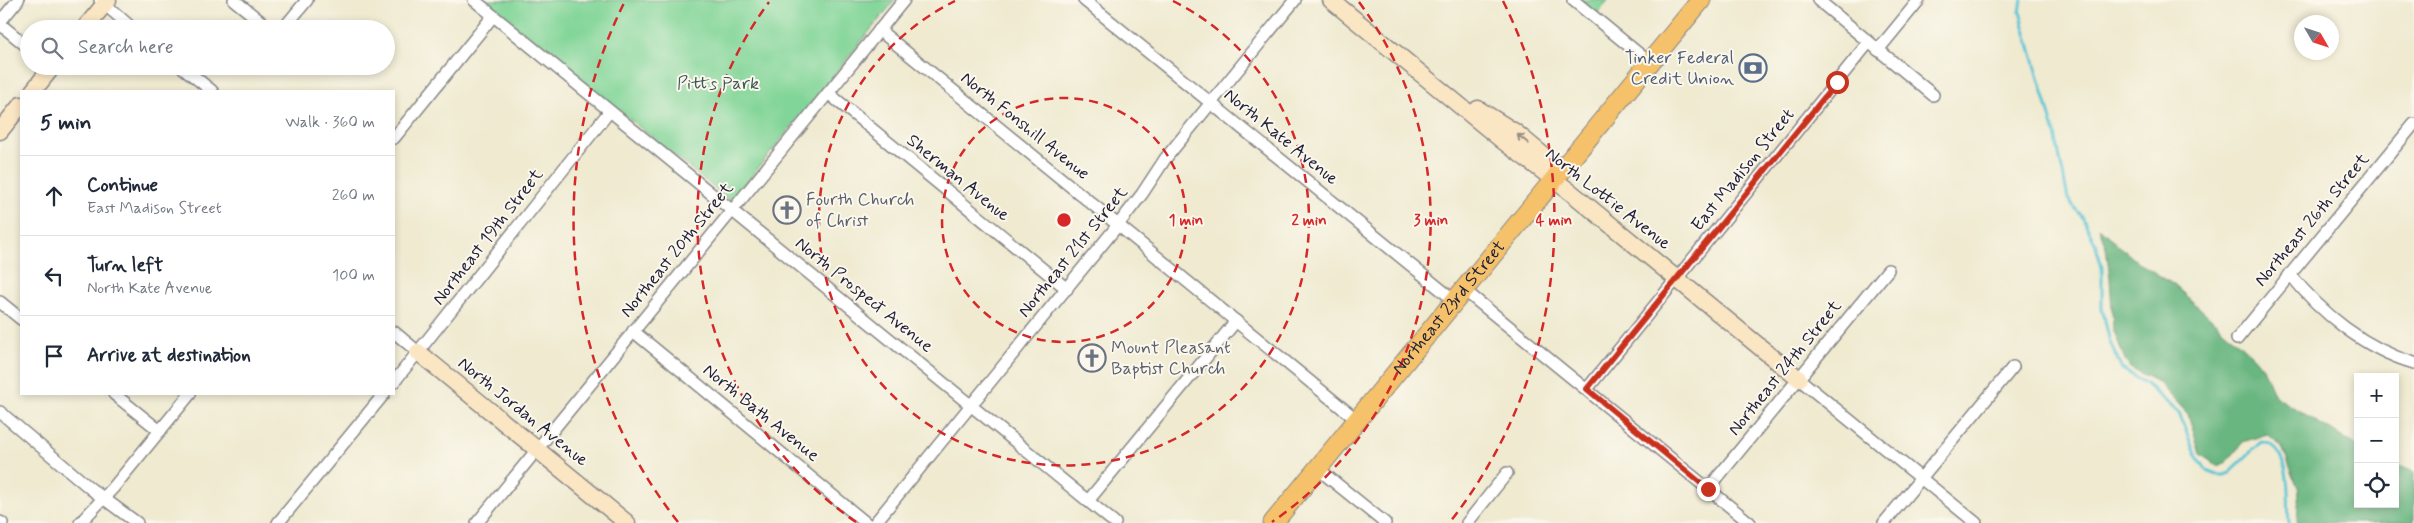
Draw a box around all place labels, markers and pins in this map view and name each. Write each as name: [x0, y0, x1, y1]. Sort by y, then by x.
place label: Tinker Federal Credit Union: [1625, 46, 1734, 91]
bank icon: Tinker Federal Credit Union: [1738, 53, 1768, 83]
place label: Fourth Church of Christ: [806, 188, 914, 233]
church icon: Fourth Church of Christ: [772, 195, 802, 225]
centre of rings: [1055, 211, 1073, 229]
place label: Mount Pleasant Baptist Church: [1111, 336, 1231, 381]
church icon: Mount Pleasant Baptist Church: [1077, 343, 1107, 373]

